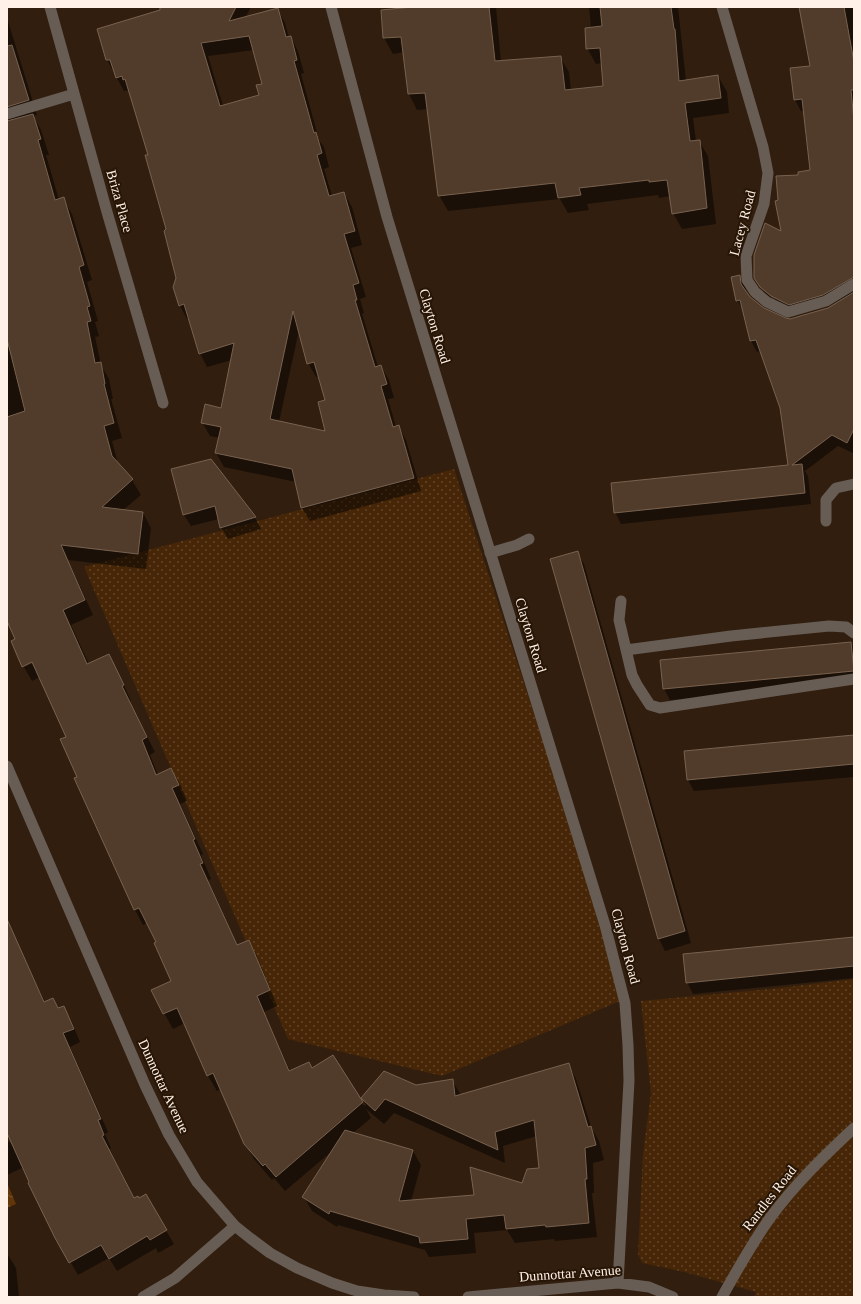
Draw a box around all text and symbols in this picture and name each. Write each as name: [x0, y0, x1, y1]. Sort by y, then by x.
street label: Briza Place: [103, 168, 136, 234]
street label: Lacey Road: [727, 189, 758, 258]
street label: Clayton Road: [416, 287, 453, 365]
street label: Clayton Road: [512, 596, 549, 674]
street label: Clayton Road: [608, 907, 643, 985]
street label: Dunnottar Avenue: [135, 1037, 192, 1136]
street label: Randles Road: [739, 1163, 799, 1234]
street label: Dunnottar Avenue: [519, 1262, 621, 1285]

